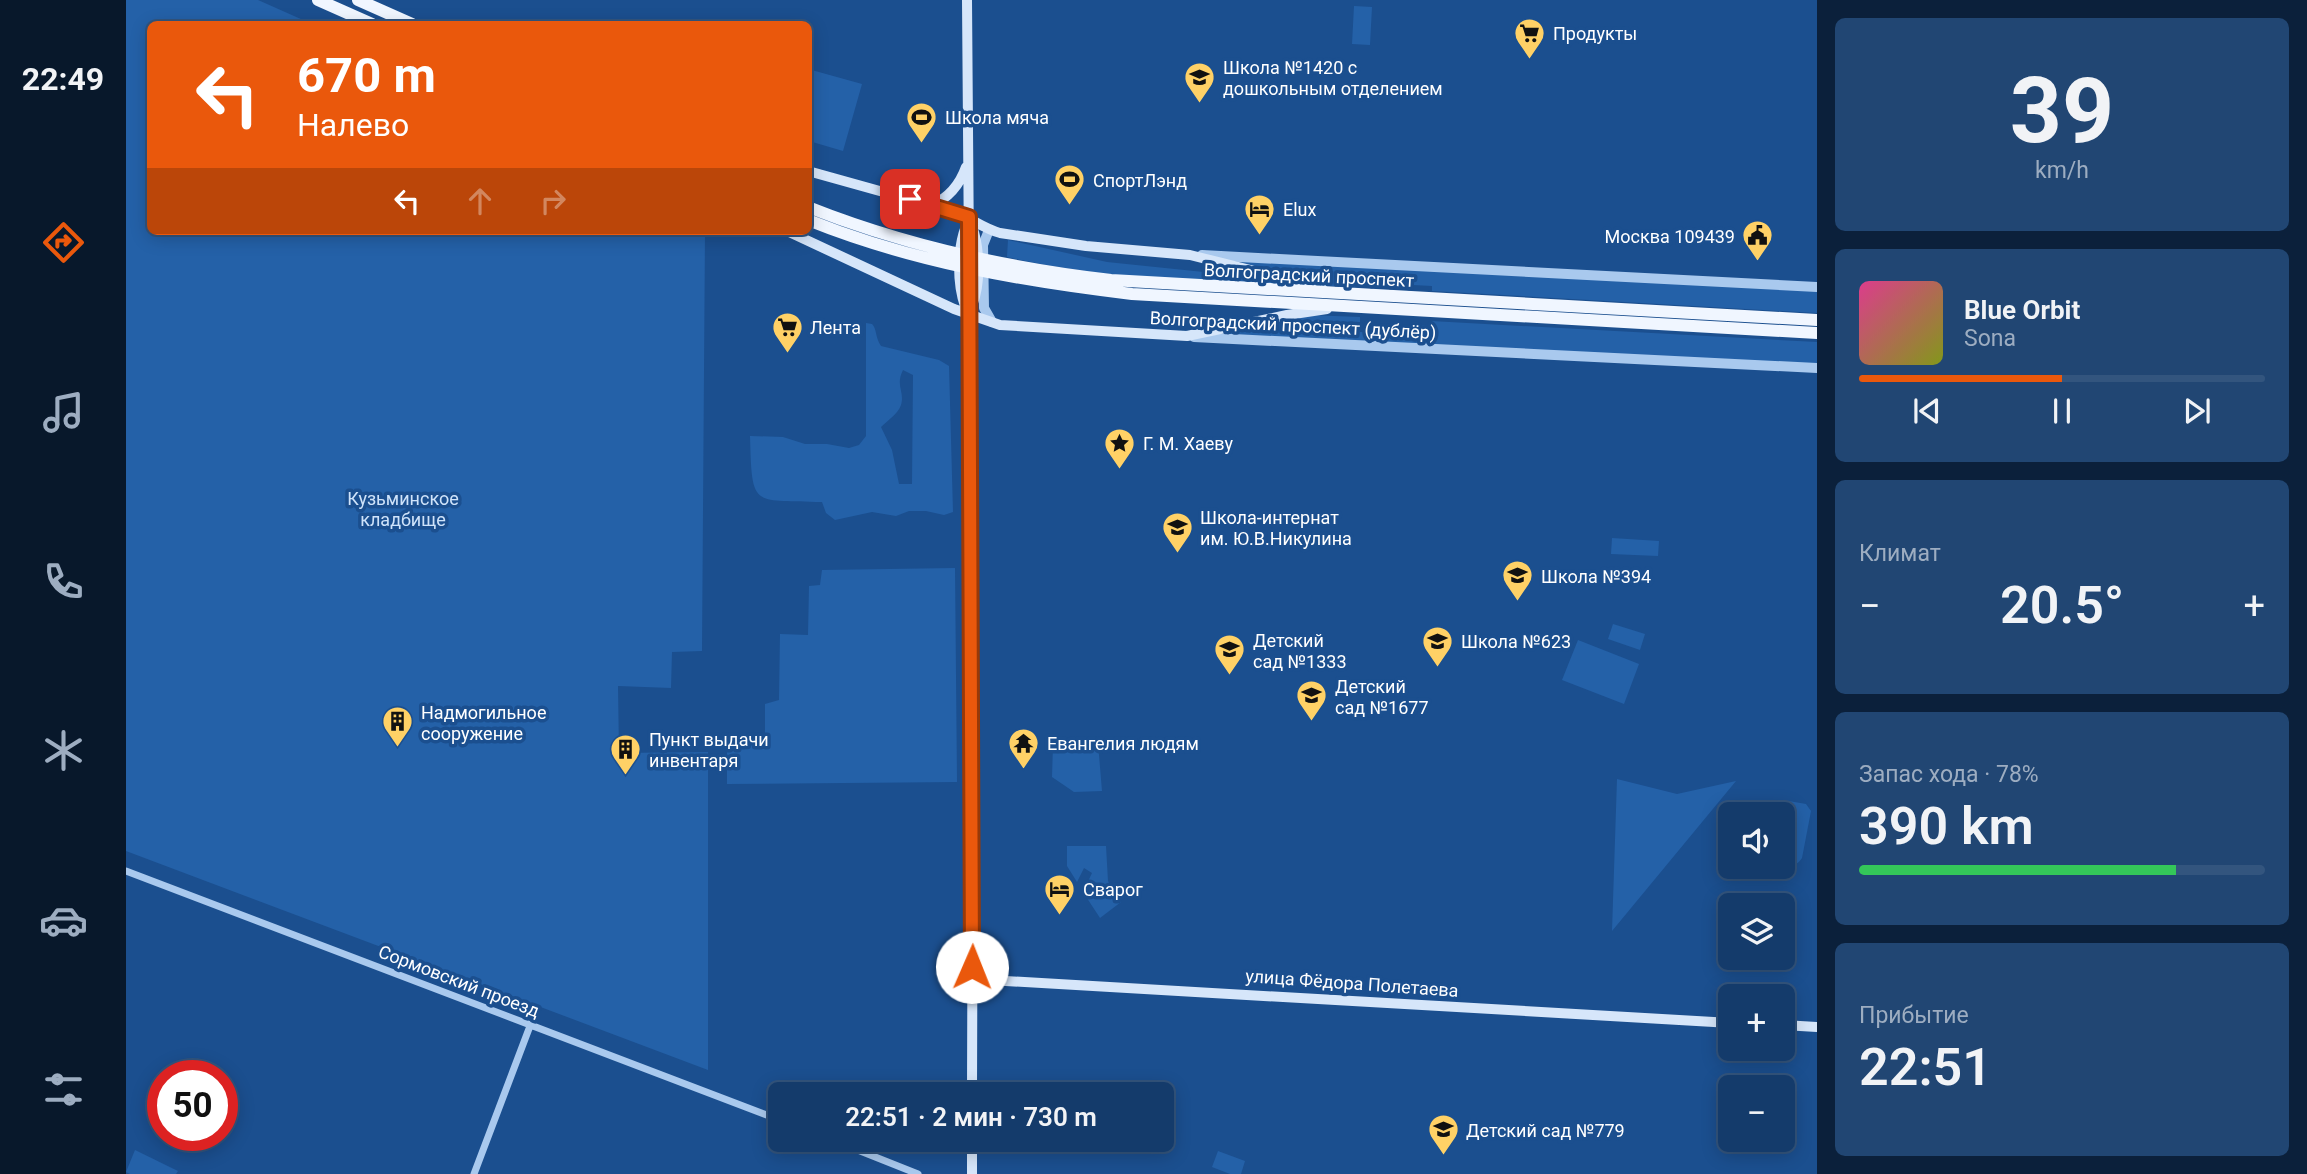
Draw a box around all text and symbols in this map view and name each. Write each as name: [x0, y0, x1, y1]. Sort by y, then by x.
supermarket icon: Продукты: [1513, 16, 1547, 60]
place label: Продукты: [1553, 23, 1637, 44]
text: 670 m: [297, 47, 436, 104]
icon: left: [182, 49, 273, 140]
place label: Школа №1420 с дошкольным отделением: [1223, 57, 1443, 99]
text: 39: [2010, 58, 2114, 164]
text: 22:49: [22, 60, 104, 98]
school or university icon: Школа №1420 с дошкольным отделением: [1183, 60, 1217, 104]
sports icon: Школа мяча: [905, 100, 939, 144]
text: Налево: [297, 106, 409, 144]
place label: Школа мяча: [945, 107, 1049, 128]
text: km/h: [2035, 157, 2089, 184]
sports icon: СпортЛэнд: [1053, 163, 1087, 207]
pin: [880, 169, 940, 229]
place label: СпортЛэнд: [1093, 170, 1187, 191]
icon: arrive: [891, 180, 929, 218]
icon: left: [388, 182, 426, 220]
icon: ahead: [461, 182, 499, 220]
icon: right: [534, 182, 572, 220]
hotel icon: Elux: [1243, 192, 1277, 236]
place label: Elux: [1283, 199, 1317, 220]
icon: directions: [39, 218, 88, 267]
public building icon: Москва 109439: [1741, 219, 1775, 263]
place label: Москва 109439: [1605, 226, 1735, 247]
street label: Волгоградский проспект: [1203, 259, 1415, 291]
text: Blue Orbit: [1964, 295, 2080, 325]
street label: Волгоградский проспект (дублёр): [1149, 307, 1437, 344]
supermarket icon: Лента: [770, 310, 804, 354]
place label: Лента: [810, 317, 861, 338]
text: Sona: [1964, 325, 2016, 352]
icon: music: [39, 388, 88, 437]
icon: previous: [1908, 392, 1946, 430]
icon: pause: [2043, 392, 2081, 430]
icon: next: [2178, 392, 2216, 430]
place icon: Г. М. Хаеву: [1103, 426, 1137, 470]
place label: Г. М. Хаеву: [1143, 433, 1234, 454]
park label: Кузьминское кладбище: [347, 488, 459, 530]
place label: Школа-интернат им. Ю.В.Никулина: [1200, 507, 1352, 549]
school or university icon: Школа-интернат им. Ю.В.Никулина: [1160, 510, 1194, 554]
text: Климат: [1859, 540, 1941, 567]
icon: phone: [39, 557, 88, 606]
school or university icon: Школа №394: [1501, 559, 1535, 603]
place label: Школа №394: [1541, 566, 1651, 587]
text: 20.5°: [2000, 575, 2124, 636]
text: −: [1859, 584, 1881, 628]
text: +: [2243, 584, 2265, 628]
school or university icon: Школа №623: [1421, 624, 1455, 668]
place label: Детский сад №1333: [1253, 630, 1347, 672]
place label: Школа №623: [1461, 631, 1571, 652]
school or university icon: Детский сад №1333: [1213, 633, 1247, 677]
place label: Детский сад №1677: [1335, 676, 1429, 718]
school or university icon: Детский сад №1677: [1295, 679, 1329, 723]
place label: Надмогильное сооружение: [421, 702, 546, 744]
building icon: Надмогильное сооружение: [381, 705, 415, 749]
icon: climate: [39, 726, 88, 775]
temple icon: Евангелия людям: [1007, 726, 1041, 770]
place label: Пункт выдачи инвентаря: [649, 729, 769, 771]
building icon: Пункт выдачи инвентаря: [609, 732, 643, 776]
place label: Евангелия людям: [1047, 733, 1199, 754]
text: Запас хода · 78%: [1859, 761, 2039, 788]
text: 390 km: [1859, 796, 2034, 857]
map controls: [1718, 802, 1795, 1152]
button: sound: [1718, 802, 1795, 879]
hotel icon: Сварог: [1043, 872, 1077, 916]
place label: Сварог: [1083, 879, 1143, 900]
button: layers: [1718, 893, 1795, 970]
icon: car: [39, 896, 88, 945]
position arrow: [935, 930, 1009, 1004]
street label: Сормовский проезд: [376, 941, 543, 1021]
street label: улица Фёдора Полетаева: [1245, 965, 1459, 1001]
button: +: [1718, 984, 1795, 1061]
text: Прибытие: [1859, 1002, 1969, 1029]
text: 22:51: [1859, 1037, 1992, 1098]
speed limit sign: 50: [147, 1060, 238, 1151]
icon: filters: [39, 1065, 88, 1114]
button: −: [1718, 1075, 1795, 1152]
text: 22:51 · 2 мин · 730 m: [845, 1102, 1097, 1132]
school or university icon: Детский сад №779: [1426, 1113, 1460, 1157]
place label: Детский сад №779: [1466, 1120, 1625, 1141]

